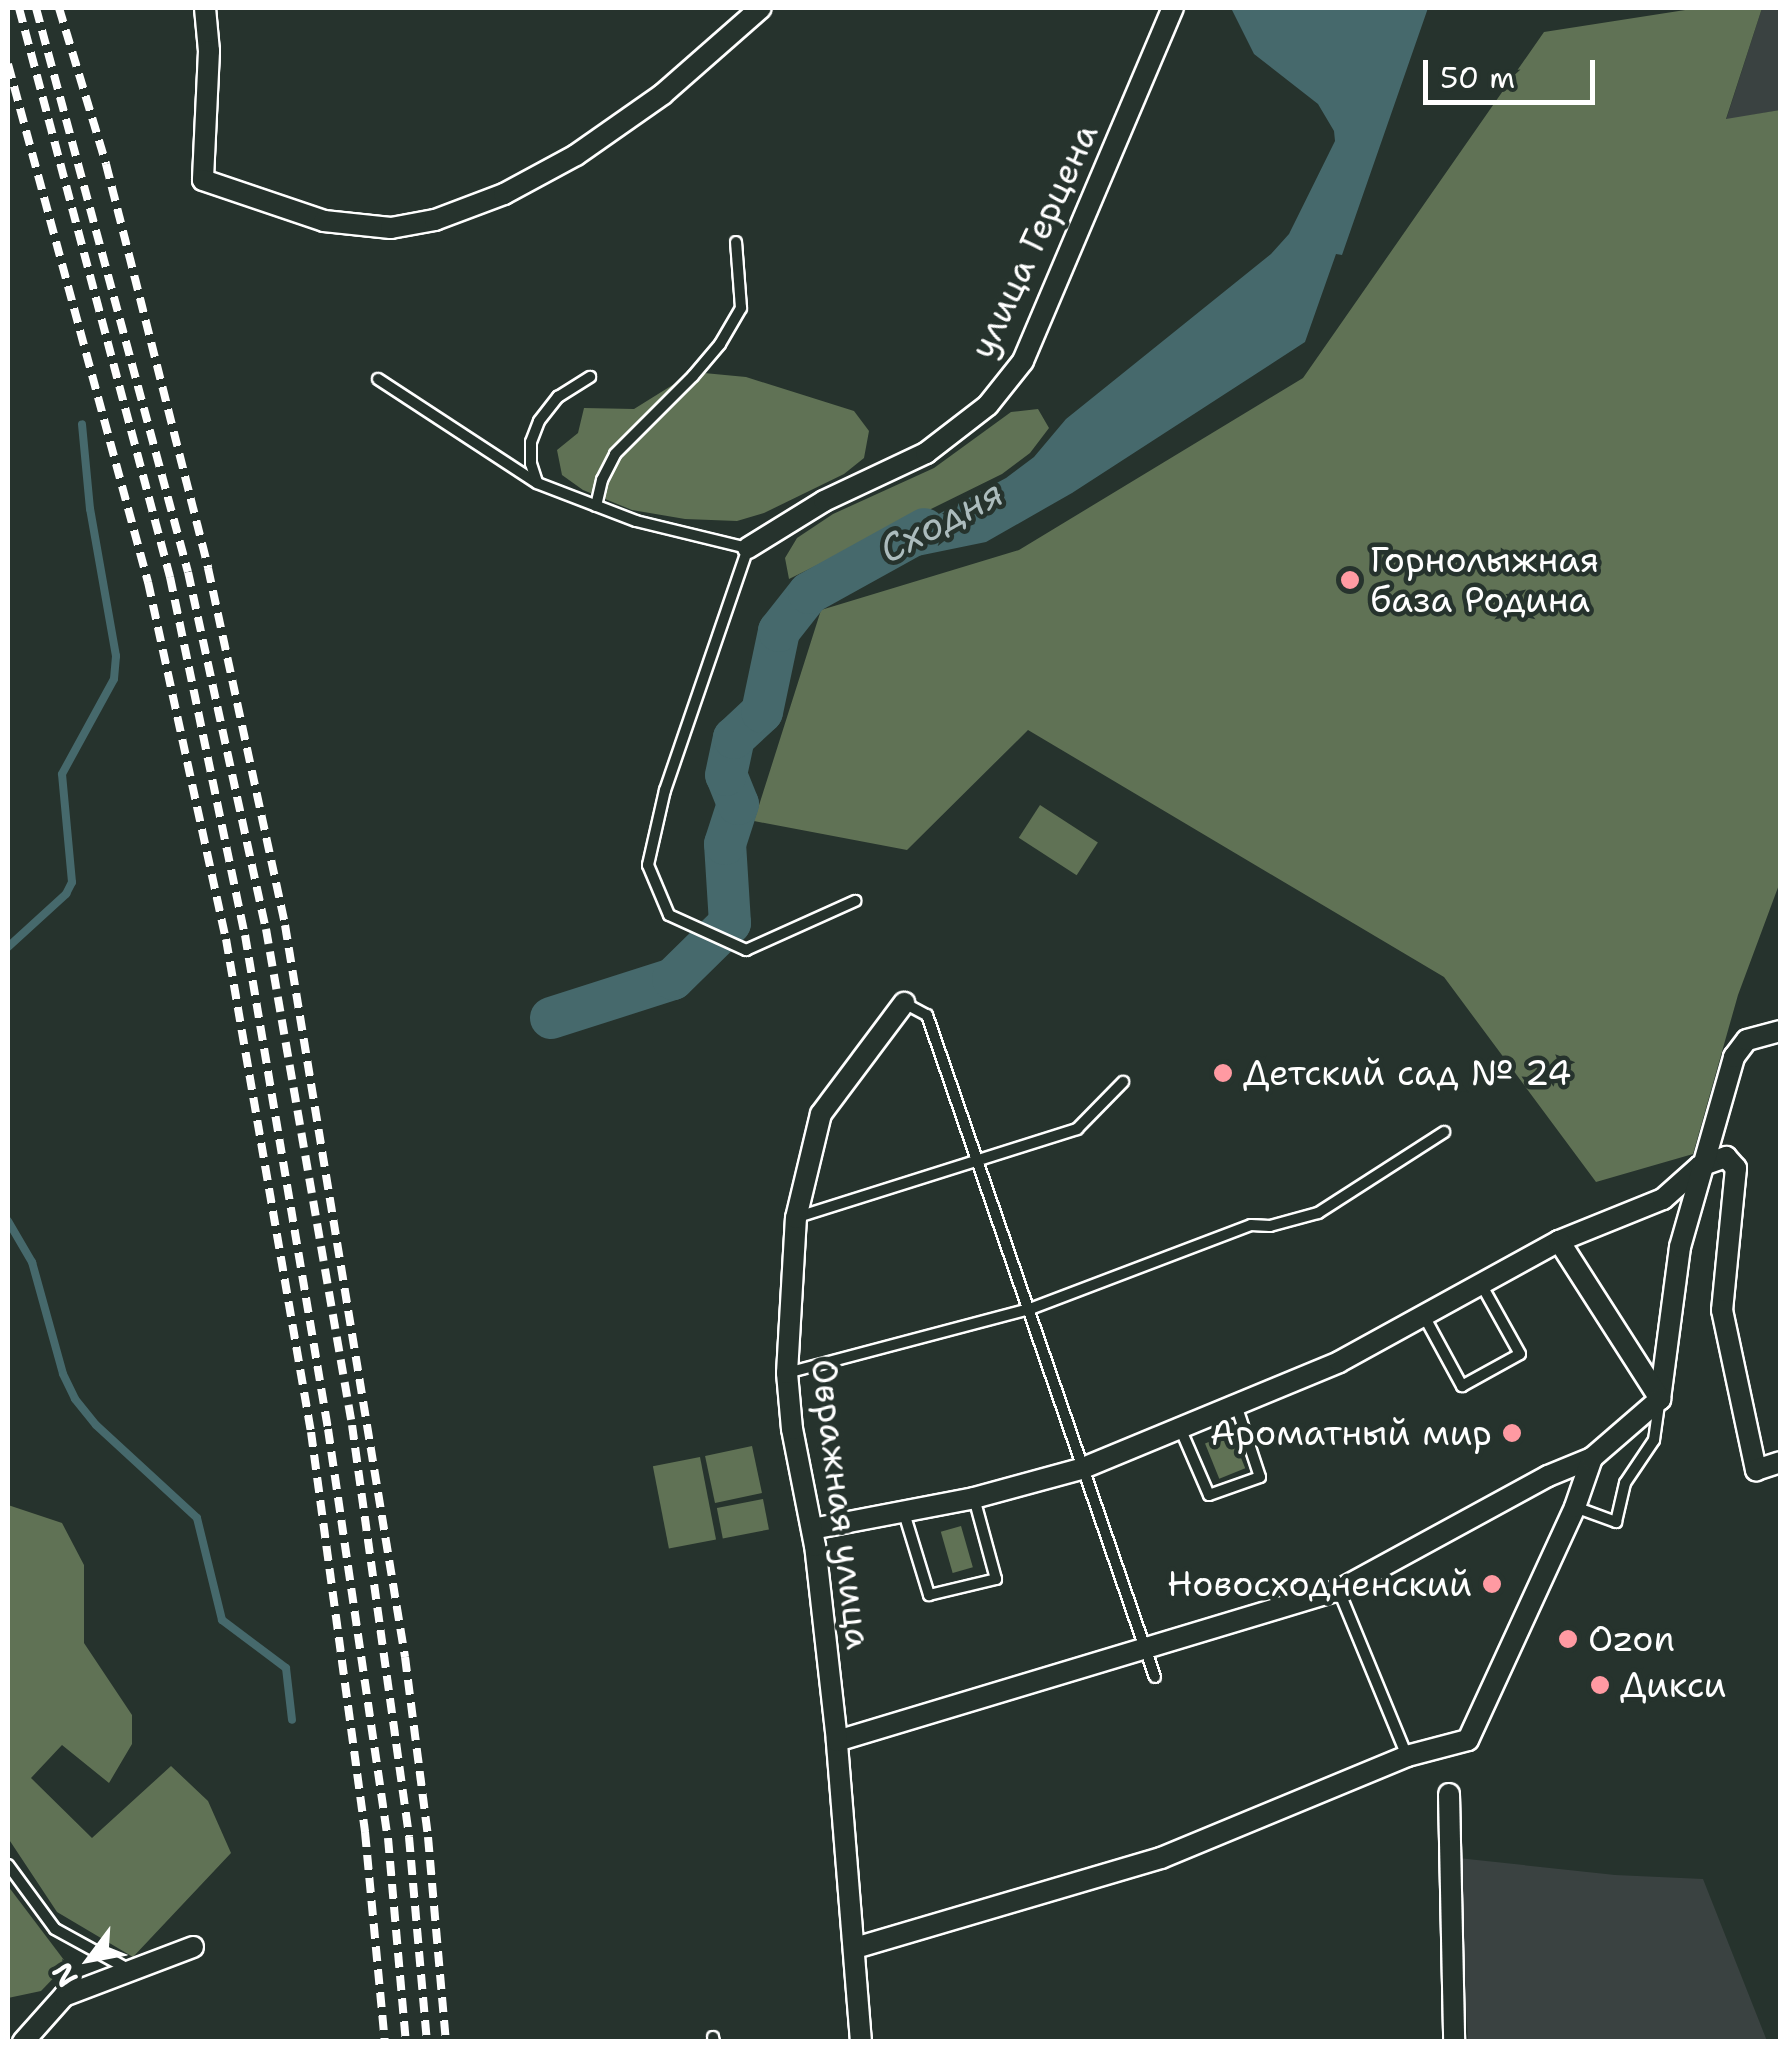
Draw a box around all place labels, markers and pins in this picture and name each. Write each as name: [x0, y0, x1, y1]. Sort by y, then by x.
place label: Горнолыжная база Родина: [1370, 539, 1599, 621]
marker: Горнолыжная база Родина: [1339, 569, 1361, 591]
place label: Детский сад № 24: [1243, 1052, 1572, 1094]
marker: Детский сад № 24: [1212, 1062, 1234, 1084]
place label: Ароматный мир: [1210, 1412, 1492, 1454]
marker: Ароматный мир: [1501, 1422, 1523, 1444]
place label: Новосходненский: [1167, 1563, 1472, 1605]
marker: Новосходненский: [1481, 1573, 1503, 1595]
place label: Ozon: [1588, 1618, 1675, 1660]
marker: Ozon: [1557, 1628, 1579, 1650]
place label: Дикси: [1620, 1664, 1727, 1706]
marker: Дикси: [1589, 1674, 1611, 1696]

